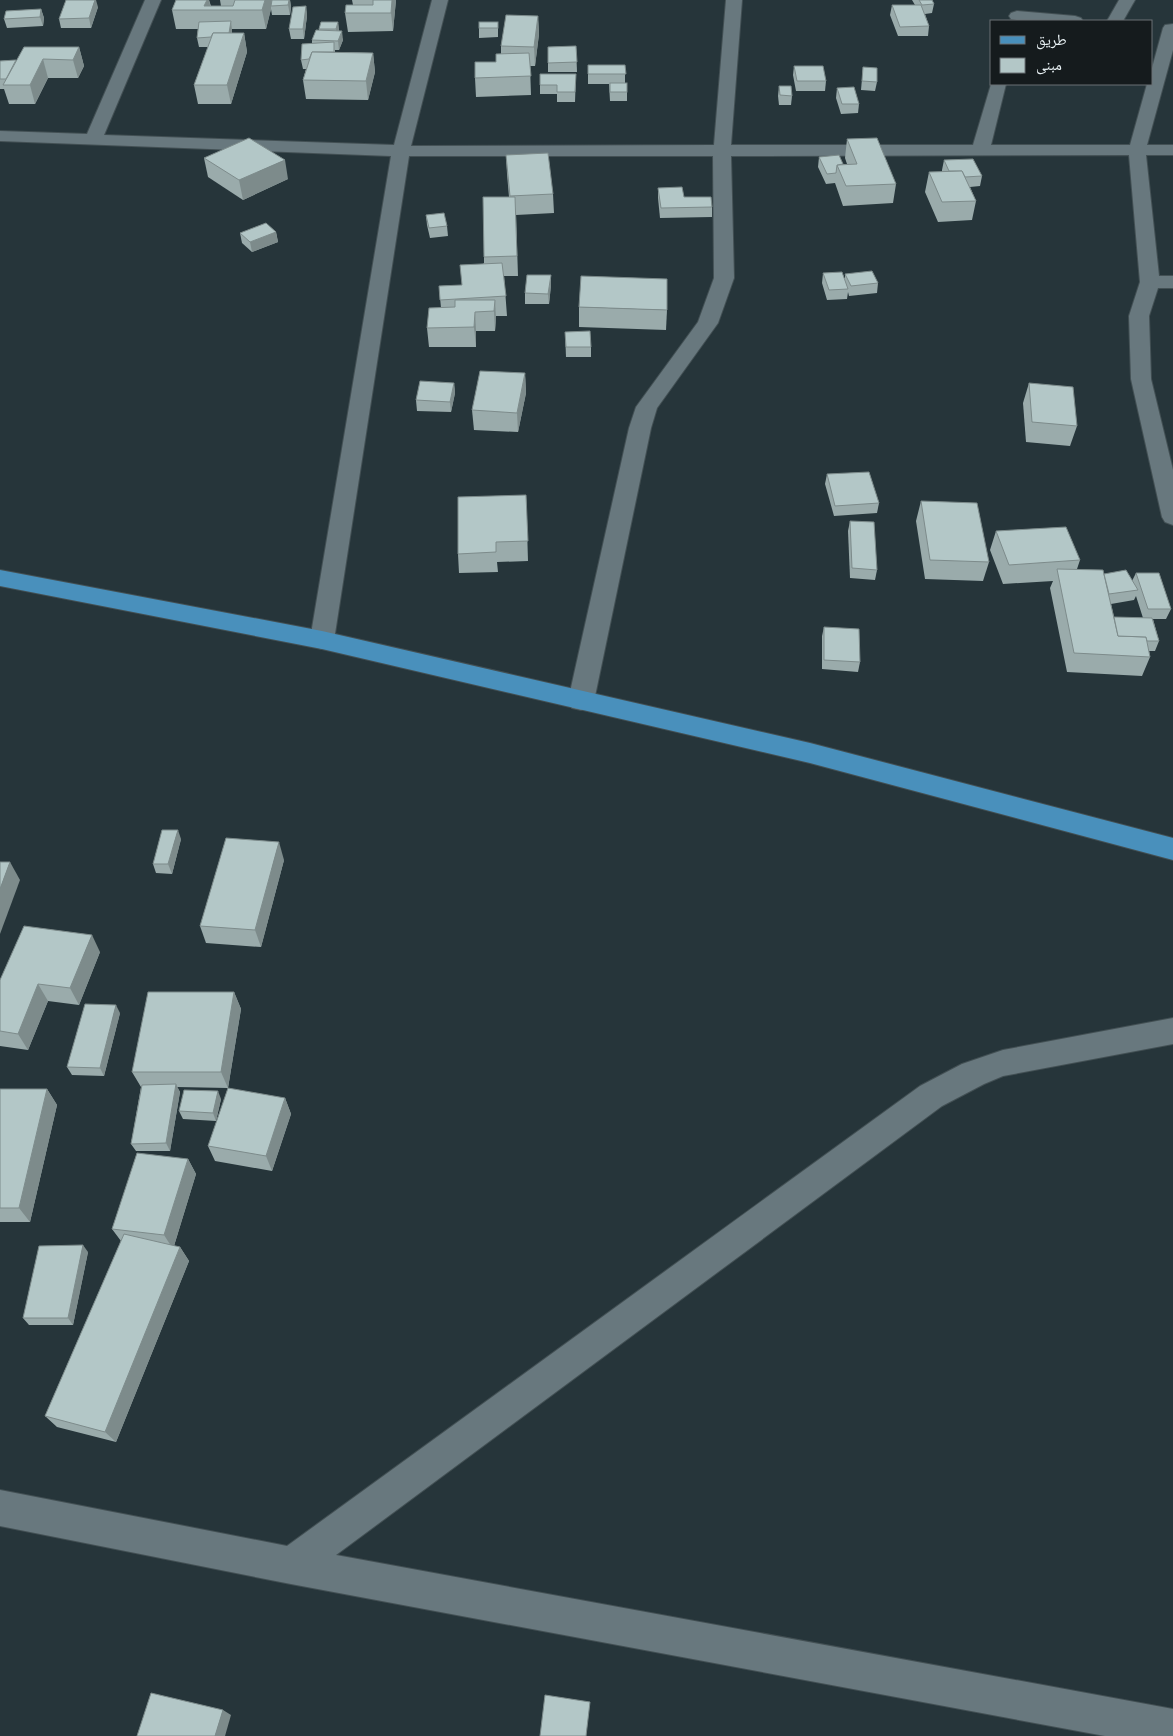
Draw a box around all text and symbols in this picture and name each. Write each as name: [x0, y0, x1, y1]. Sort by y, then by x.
legend: [990, 20, 1153, 85]
text: طريق: [1036, 30, 1067, 51]
text: مبنى: [1036, 55, 1062, 76]

